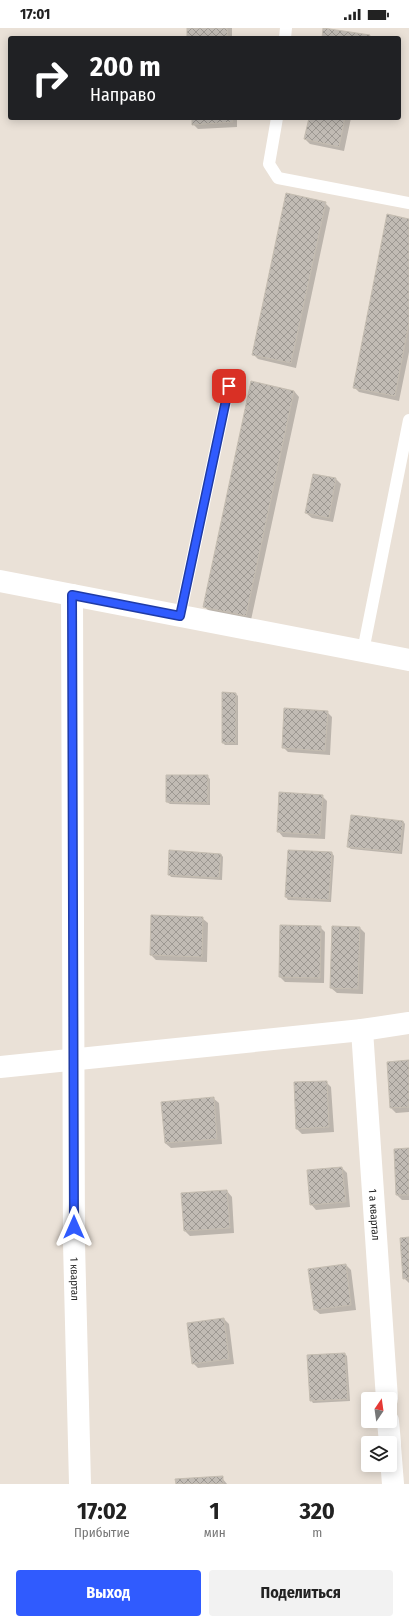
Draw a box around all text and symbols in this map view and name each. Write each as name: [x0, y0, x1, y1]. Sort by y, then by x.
text: 17:01: [20, 5, 50, 23]
text: 200 m: [90, 50, 161, 83]
icon: right: [24, 52, 76, 104]
text: Направо: [90, 84, 156, 106]
pin: [212, 369, 246, 403]
icon: arrive: [218, 375, 240, 397]
street label: 1 а квартал: [366, 1188, 383, 1241]
position arrow: [53, 1206, 95, 1248]
street label: 1 квартал: [68, 1257, 82, 1301]
north arrow: [361, 1392, 397, 1428]
map controls: [361, 1392, 397, 1472]
button: layers: [361, 1436, 397, 1472]
text: 17:02: [77, 1497, 127, 1525]
text: 1: [210, 1497, 220, 1525]
text: 320: [300, 1497, 335, 1525]
text: Прибытие: [74, 1525, 130, 1540]
text: мин: [204, 1525, 226, 1540]
text: m: [312, 1525, 322, 1540]
button: Выход: [16, 1570, 201, 1616]
button: Поделиться: [209, 1570, 393, 1616]

